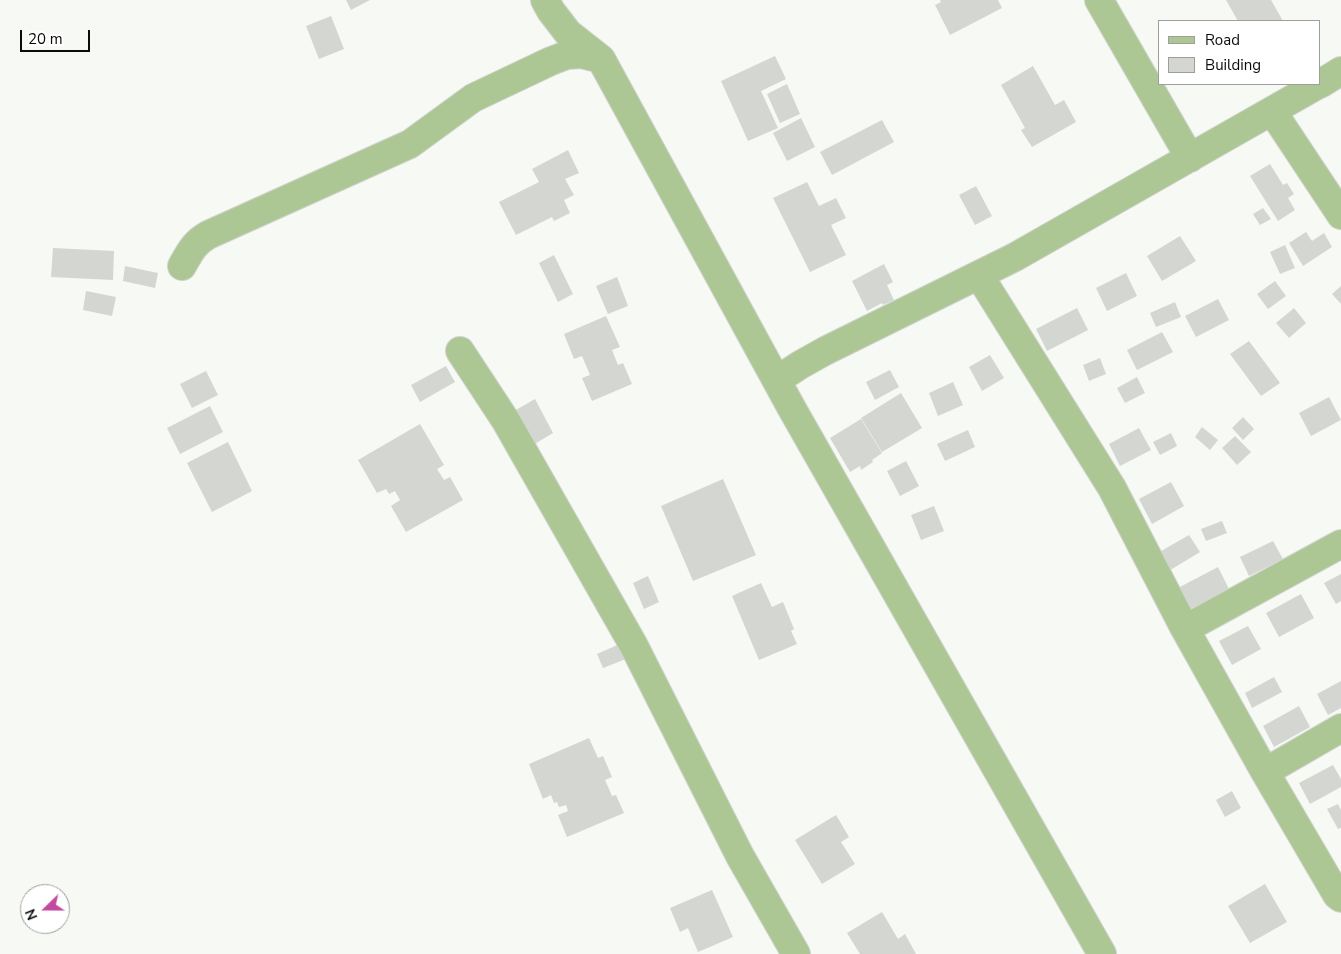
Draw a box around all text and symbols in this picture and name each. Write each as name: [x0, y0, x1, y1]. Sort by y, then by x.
scale bar: [22, 20, 92, 52]
legend: [1158, 20, 1321, 85]
text: 20 m: [28, 29, 63, 49]
text: Road: [1205, 30, 1240, 50]
text: Building: [1205, 55, 1261, 75]
north arrow: [20, 884, 70, 934]
text: N: [21, 906, 42, 923]

